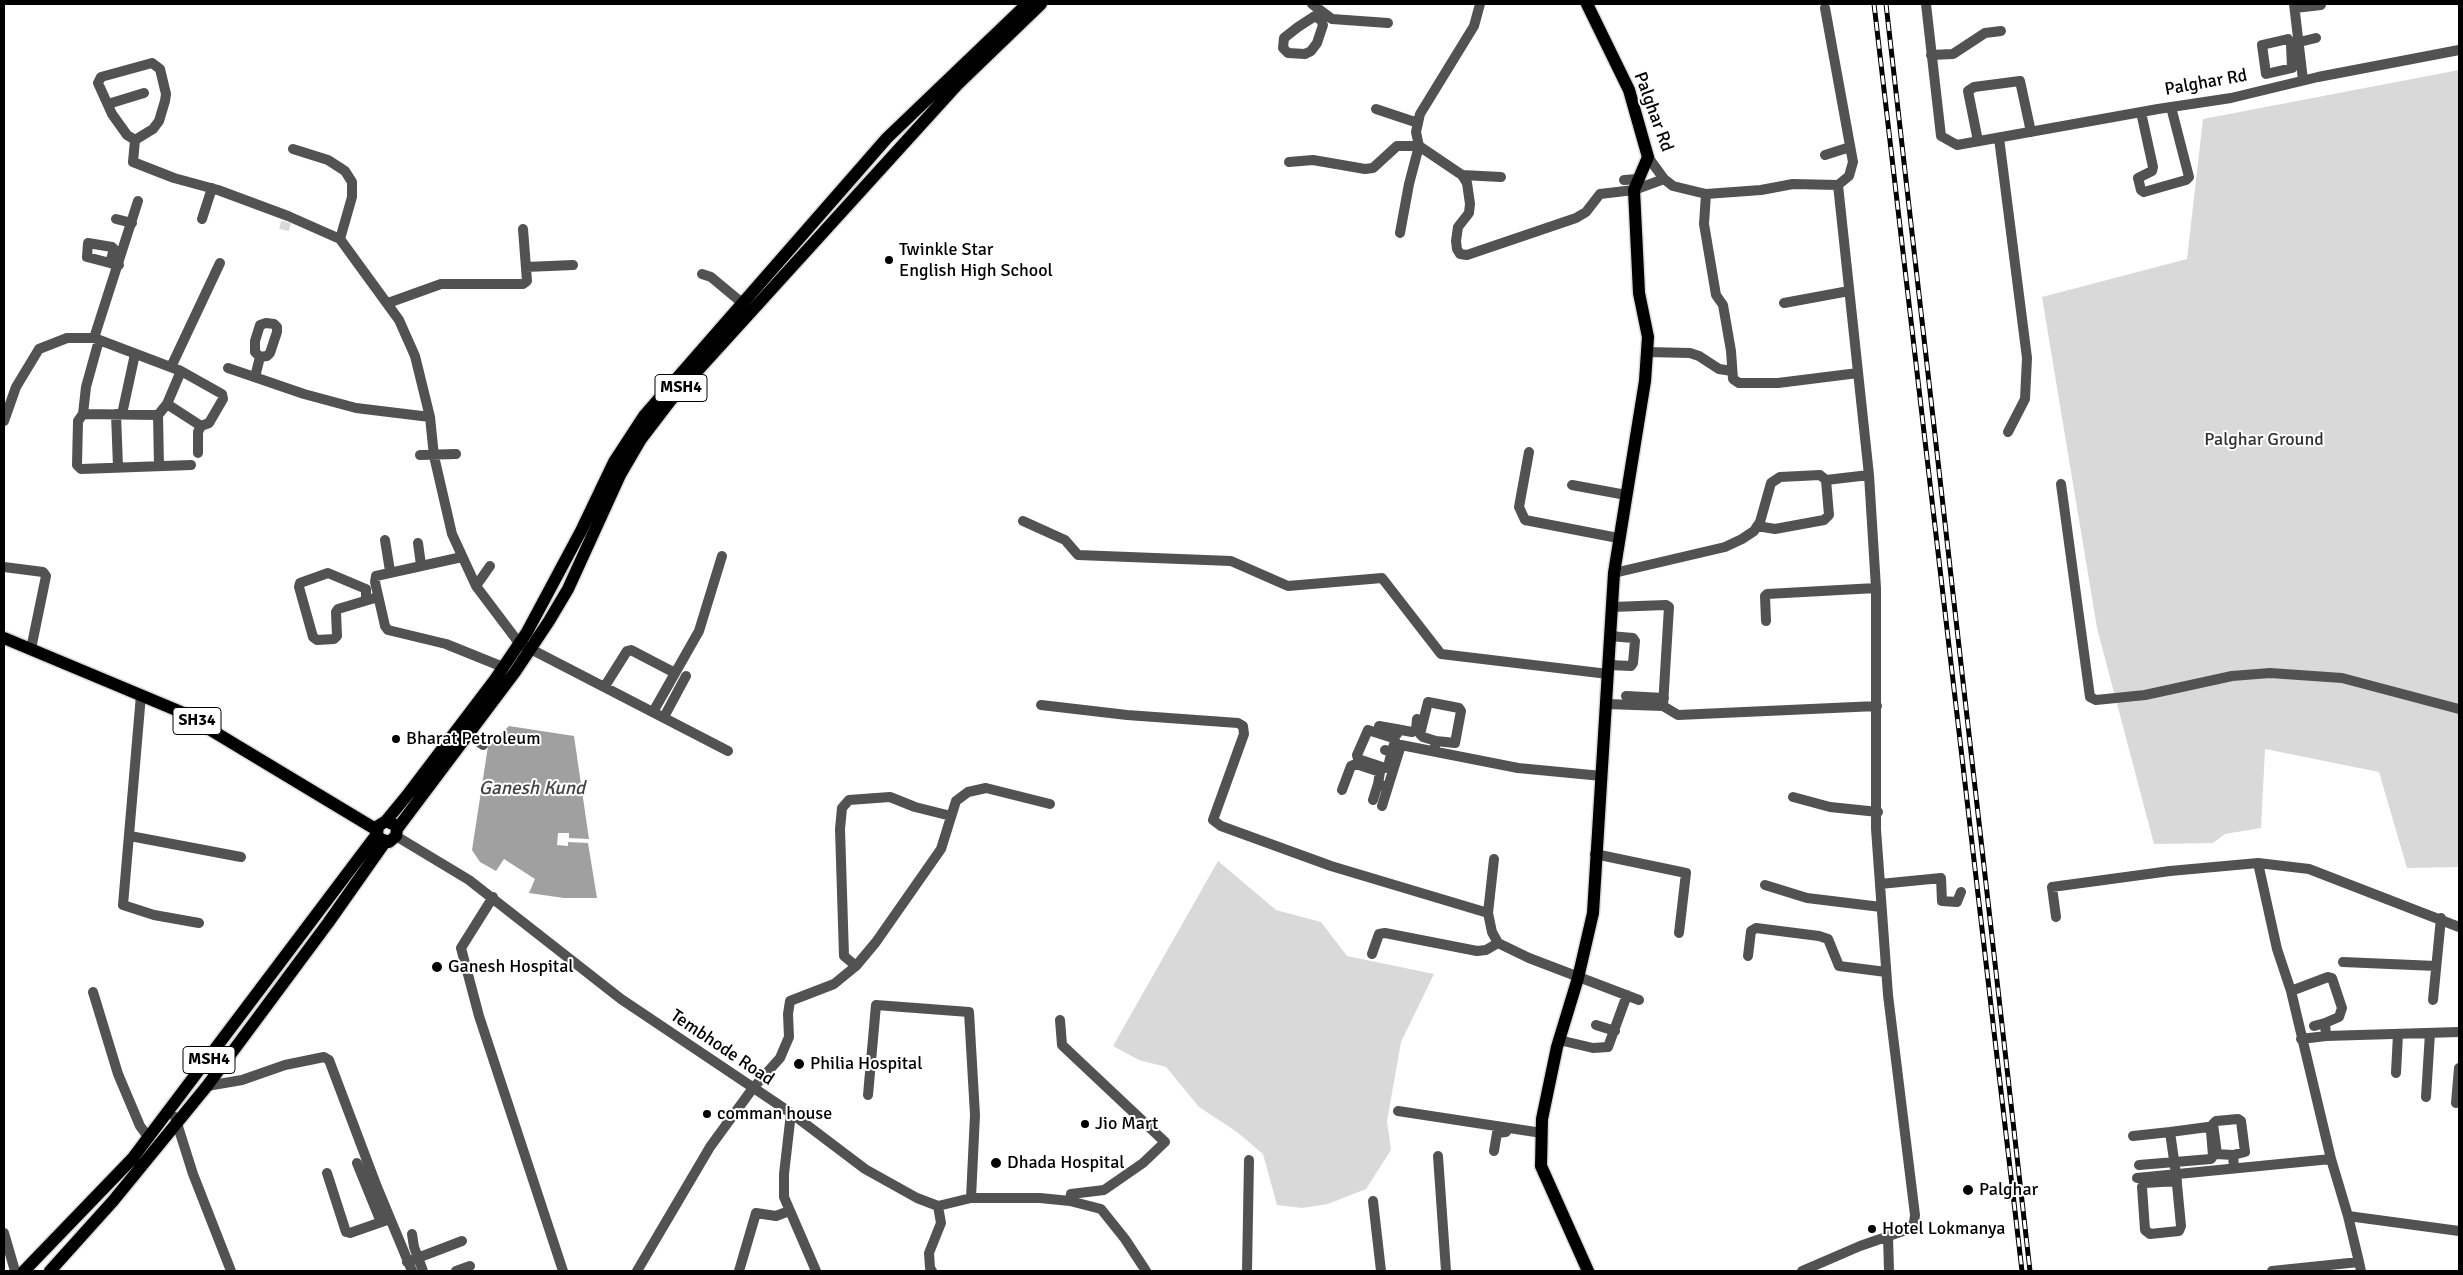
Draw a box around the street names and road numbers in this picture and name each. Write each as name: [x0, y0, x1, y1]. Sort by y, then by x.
street label: Palghar Rd: [2163, 65, 2249, 101]
street label: Palghar Rd: [1629, 69, 1677, 155]
road number: MSH4: [655, 374, 707, 402]
road number: SH34: [173, 708, 221, 734]
street label: Tembhode Road: [666, 1005, 778, 1091]
road number: MSH4: [183, 1046, 235, 1074]

